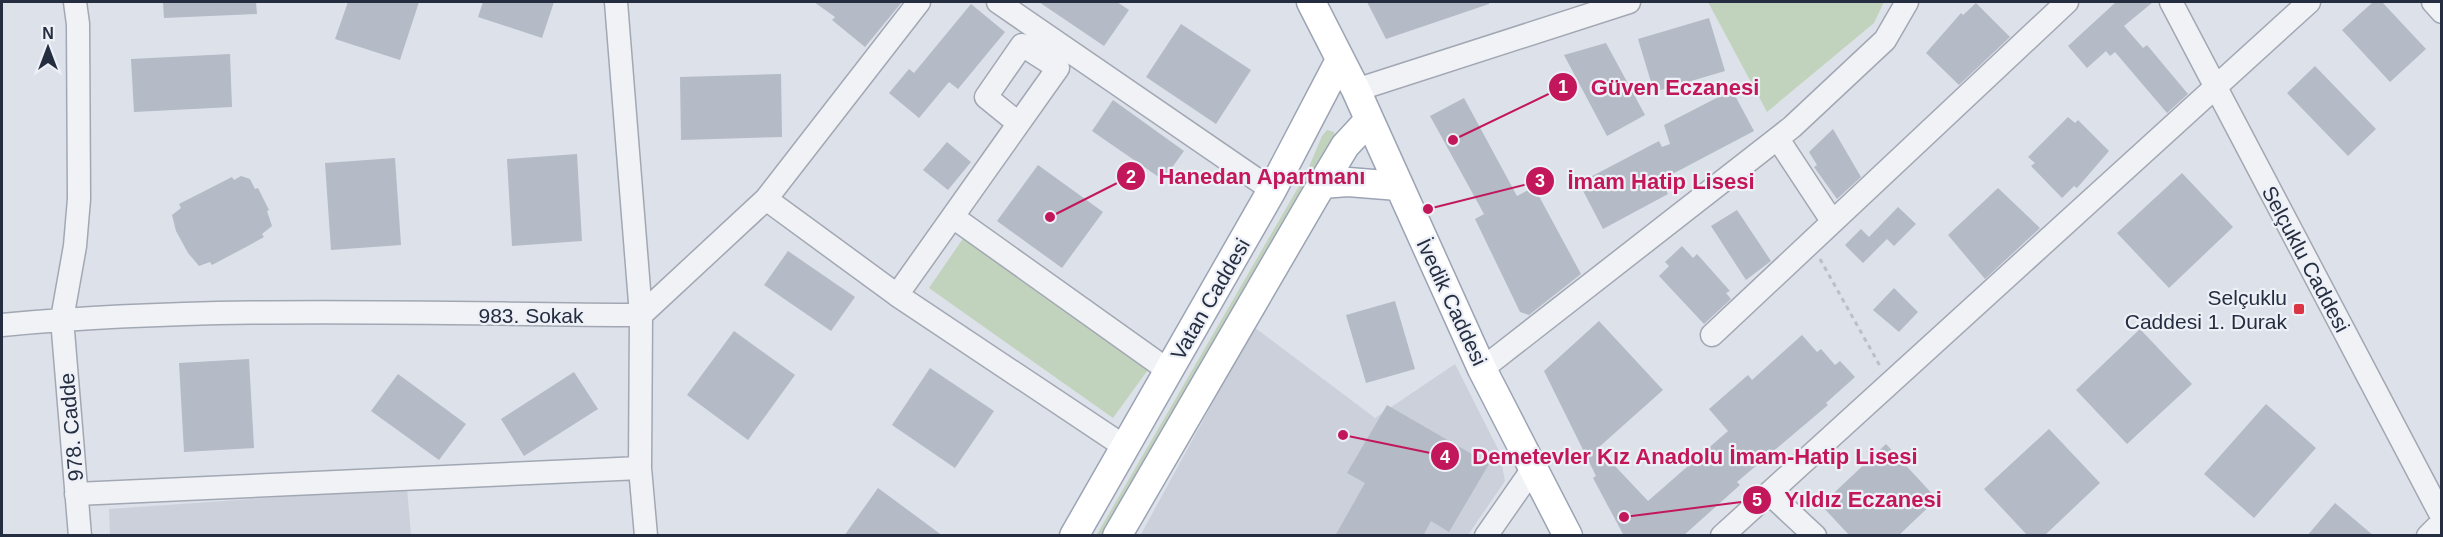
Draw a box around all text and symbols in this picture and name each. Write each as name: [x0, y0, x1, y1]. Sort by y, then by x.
north arrow: [18, 18, 78, 78]
text: N: [42, 25, 54, 42]
callout: Güven Eczanesi: [1548, 67, 1771, 107]
text: Güven Eczanesi: [1591, 75, 1759, 100]
text: 1: [1558, 77, 1568, 97]
callout: Hanedan Apartmanı: [1116, 156, 1378, 196]
callout: İmam Hatip Lisesi: [1525, 161, 1766, 201]
text: Hanedan Apartmanı: [1158, 164, 1366, 189]
text: 2: [1126, 167, 1136, 187]
text: İmam Hatip Lisesi: [1567, 169, 1755, 194]
text: 3: [1535, 171, 1545, 191]
street label: Selçuklu Caddesi: [2258, 182, 2354, 336]
street label: Vatan Caddesi: [1166, 234, 1254, 364]
street label: İvedik Caddesi: [1412, 235, 1492, 369]
place label: Selçuklu Caddesi 1. Durak: [2125, 286, 2287, 333]
marker: Selçuklu Caddesi 1. Durak: [2292, 302, 2306, 316]
street label: 983. Sokak: [478, 304, 584, 327]
street label: 978. Cadde: [55, 372, 87, 482]
callout: Demetevler Kız Anadolu İmam-Hatip Lisesi: [1430, 436, 1930, 476]
text: Demetevler Kız Anadolu İmam-Hatip Lisesi: [1472, 444, 1918, 469]
text: 4: [1440, 447, 1450, 467]
callout: Yıldız Eczanesi: [1742, 480, 1954, 520]
text: Yıldız Eczanesi: [1784, 487, 1942, 512]
text: 5: [1752, 490, 1762, 510]

